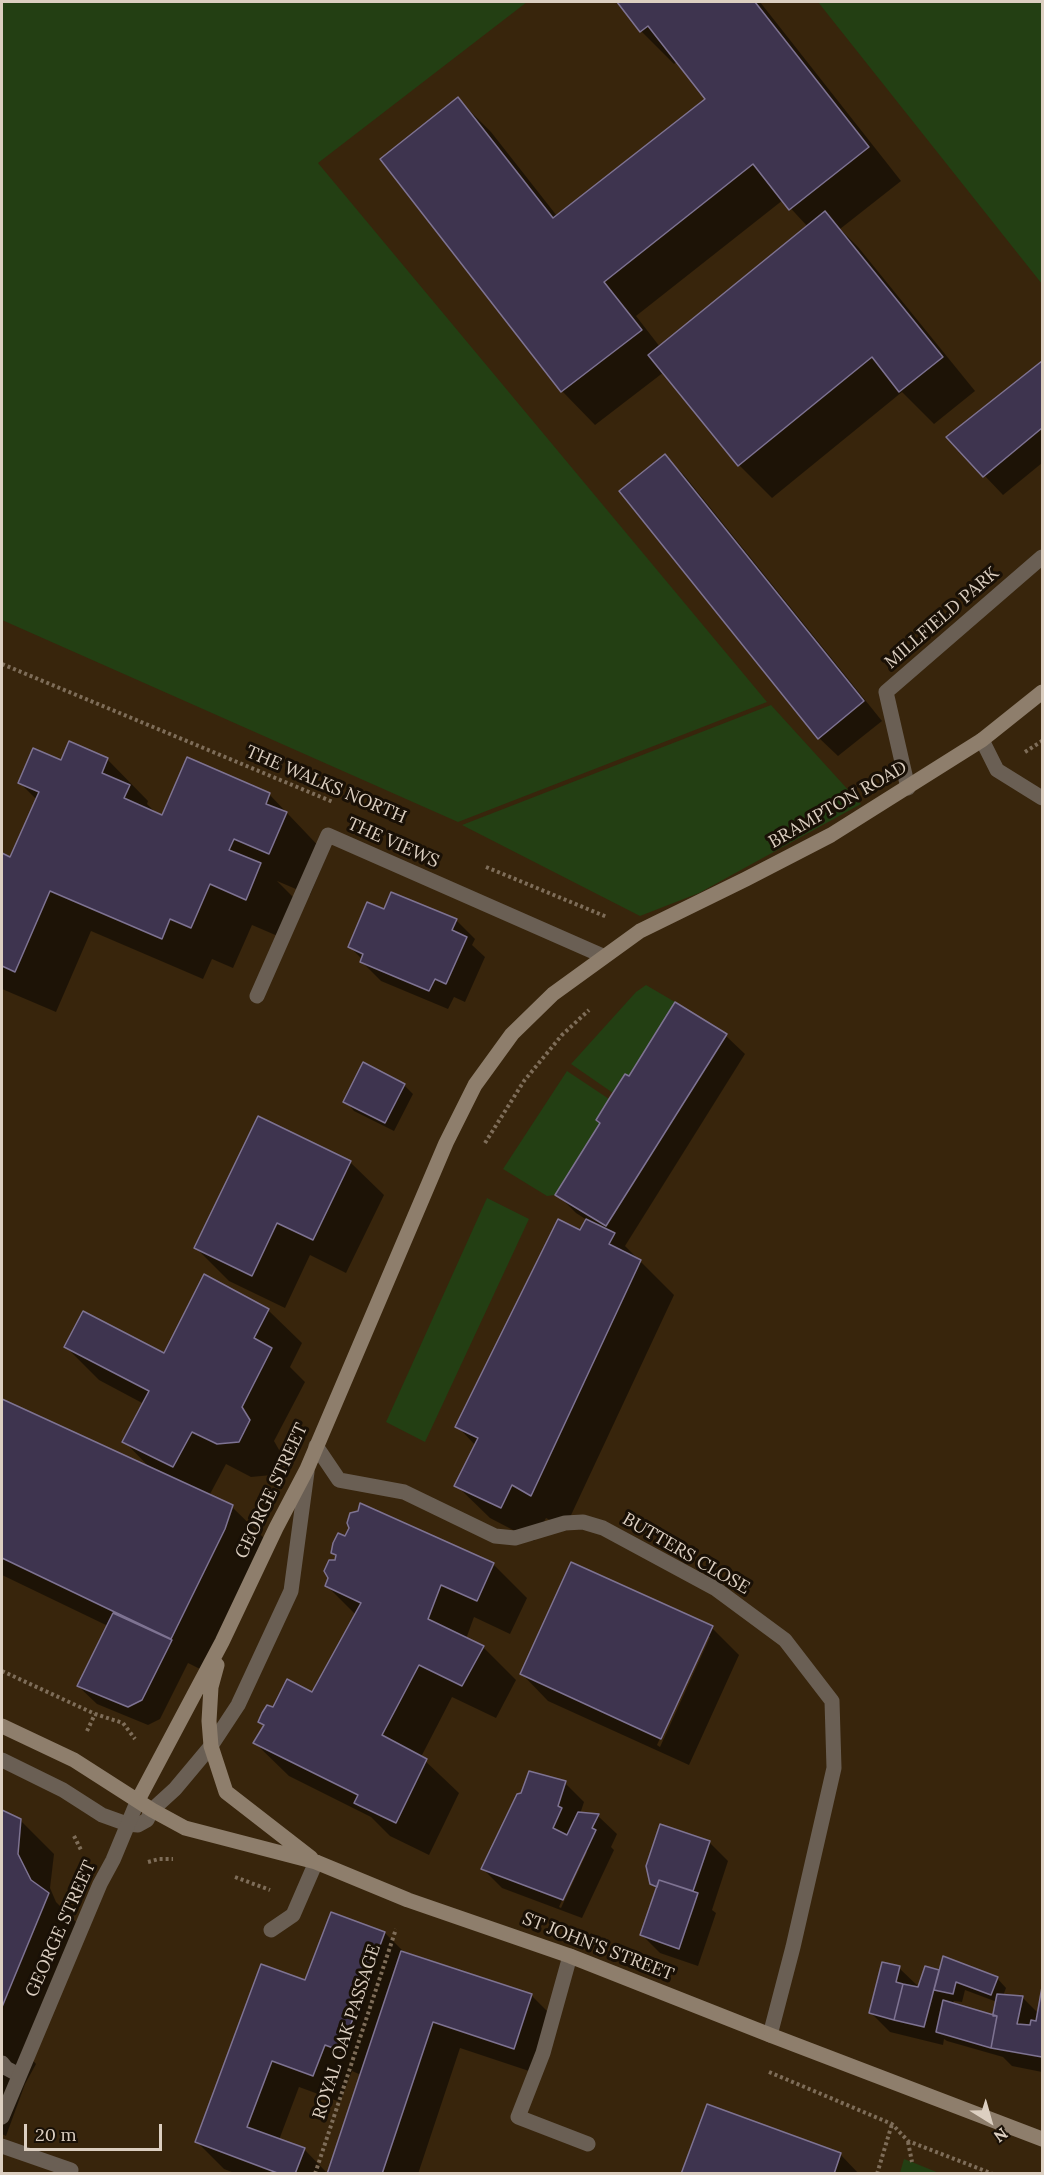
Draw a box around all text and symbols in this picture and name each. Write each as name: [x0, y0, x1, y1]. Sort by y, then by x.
street label: MILLFIELD PARK: [881, 563, 1003, 673]
street label: THE WALKS NORTH: [243, 741, 409, 829]
street label: BRAMPTON ROAD: [765, 757, 911, 853]
street label: THE VIEWS: [344, 813, 442, 873]
street label: GEORGE STREET: [231, 1420, 313, 1562]
street label: BUTTERS CLOSE: [619, 1509, 753, 1599]
street label: GEORGE STREET: [21, 1858, 101, 2000]
street label: ST JOHN'S STREET: [519, 1908, 677, 1986]
street label: ROYAL OAK PASSAGE: [308, 1942, 386, 2122]
north arrow: [960, 2091, 1020, 2151]
scale bar: [27, 2112, 165, 2150]
text: 20 m: [35, 2123, 77, 2146]
text: N: [990, 2124, 1012, 2147]

